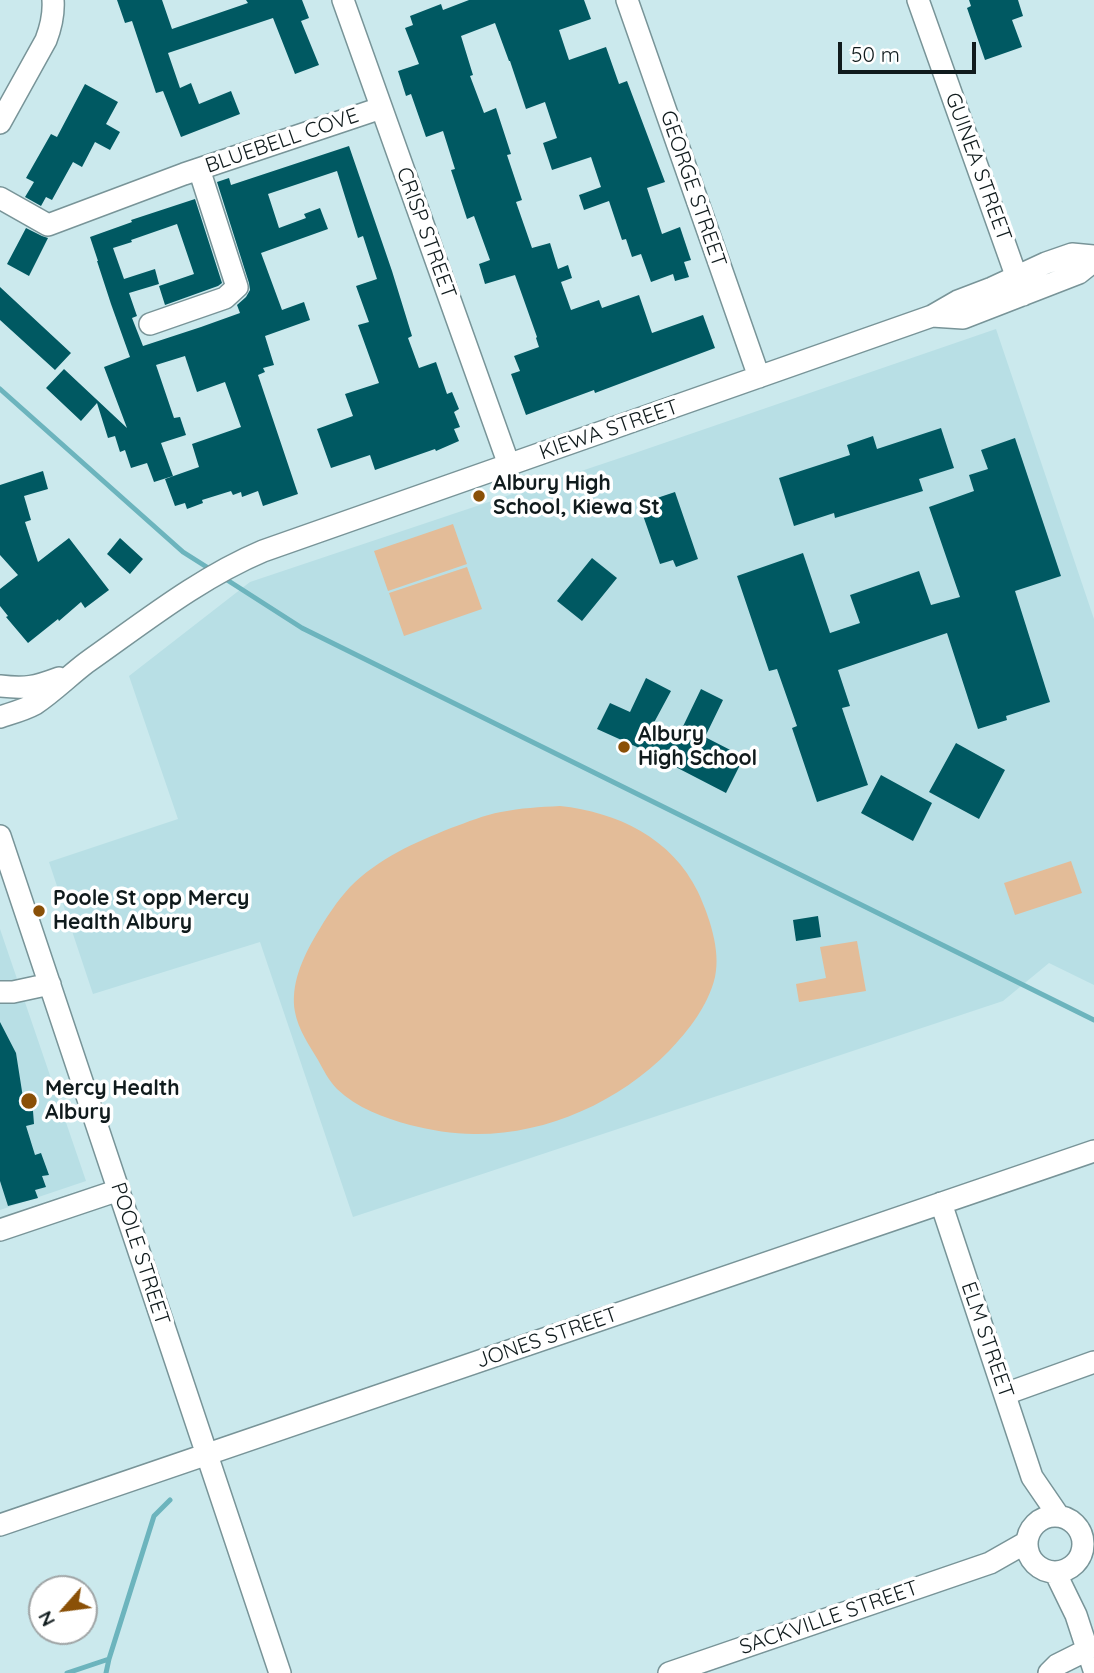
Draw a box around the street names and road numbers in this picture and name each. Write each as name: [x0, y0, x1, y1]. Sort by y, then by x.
street label: GUINEA STREET: [939, 89, 1017, 245]
street label: BLUEBELL COVE: [202, 103, 362, 179]
street label: GEORGE STREET: [654, 107, 732, 271]
street label: CRISP STREET: [391, 164, 461, 302]
street label: KIEWA STREET: [536, 394, 682, 466]
street label: POOLE STREET: [105, 1179, 175, 1329]
street label: ELM STREET: [955, 1279, 1019, 1401]
street label: JONES STREET: [473, 1302, 621, 1374]
street label: SACKVILLE STREET: [736, 1576, 922, 1660]

